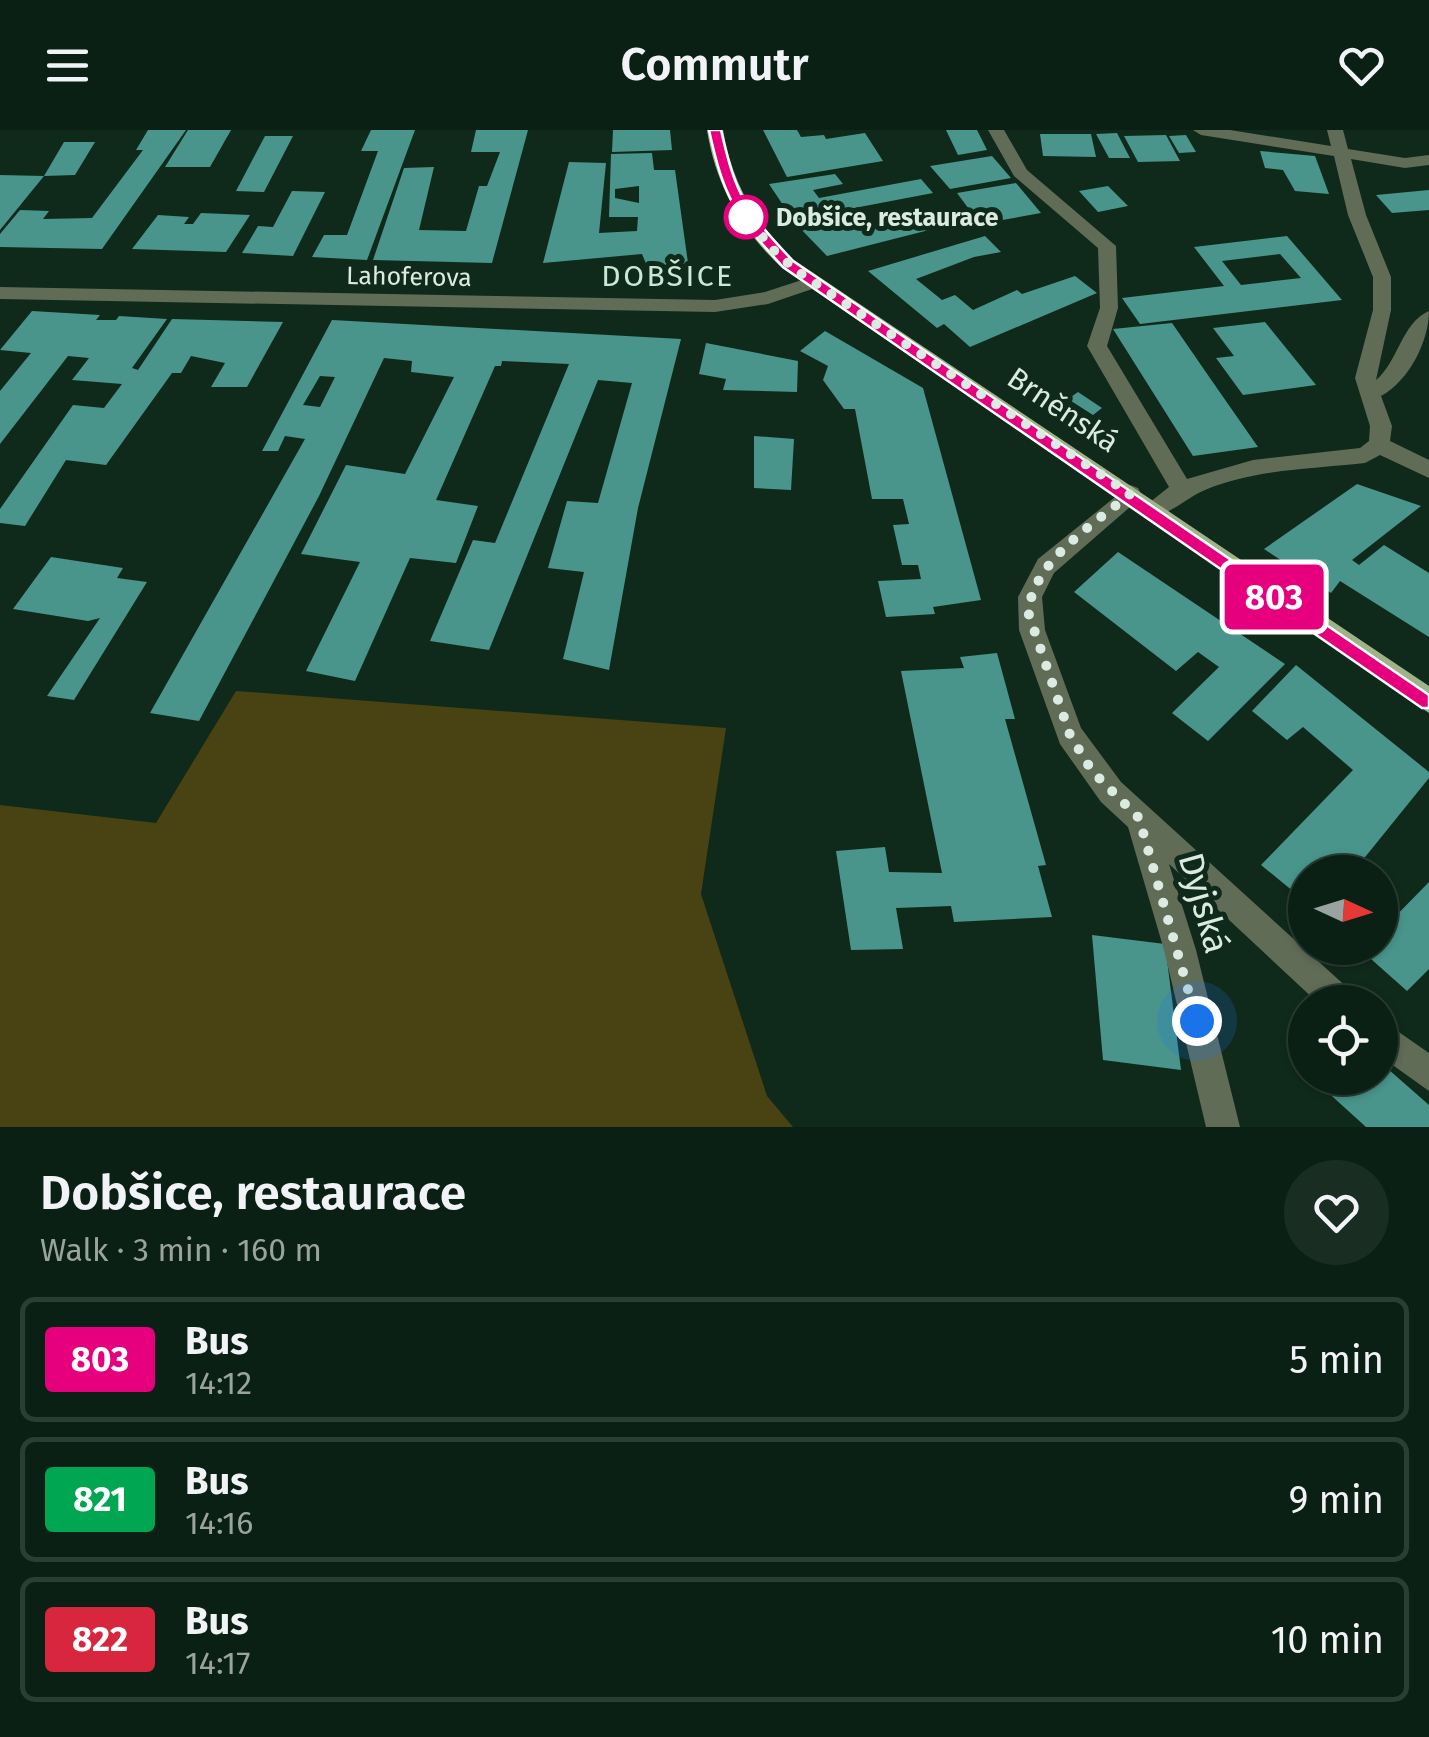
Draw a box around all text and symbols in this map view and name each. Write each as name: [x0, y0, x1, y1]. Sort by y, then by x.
icon: menu: [40, 38, 95, 93]
text: Commutr: [620, 38, 809, 92]
icon: heart: [1334, 38, 1389, 93]
marker: Dobšice, restaurace: [725, 196, 767, 238]
place label: Dobšice, restaurace: [776, 203, 999, 233]
district label: DOBŠICE: [601, 258, 735, 294]
street label: Lahoferova: [346, 261, 472, 293]
street label: Brněnská: [1000, 360, 1126, 460]
line badge: 803: [1216, 564, 1332, 630]
text: 803: [1245, 576, 1303, 618]
street label: Dyjská: [1170, 848, 1238, 958]
north arrow: [1288, 855, 1398, 965]
map controls: [1288, 855, 1398, 1095]
button: locate: [1288, 985, 1398, 1095]
your location: [1172, 996, 1222, 1046]
button: heart: [1284, 1160, 1389, 1265]
text: Dobšice, restaurace: [40, 1164, 466, 1222]
text: Walk · 3 min · 160 m: [40, 1231, 322, 1269]
text: Bus: [185, 1318, 249, 1364]
text: 5 min: [1289, 1337, 1384, 1383]
text: 803: [71, 1338, 129, 1380]
text: 14:12: [185, 1364, 252, 1402]
text: Bus: [185, 1458, 249, 1504]
text: 9 min: [1288, 1477, 1384, 1523]
text: 821: [73, 1478, 127, 1520]
text: 14:16: [185, 1504, 253, 1542]
text: Bus: [185, 1598, 249, 1644]
text: 10 min: [1271, 1617, 1384, 1663]
text: 822: [72, 1618, 128, 1660]
text: 14:17: [185, 1644, 250, 1682]

